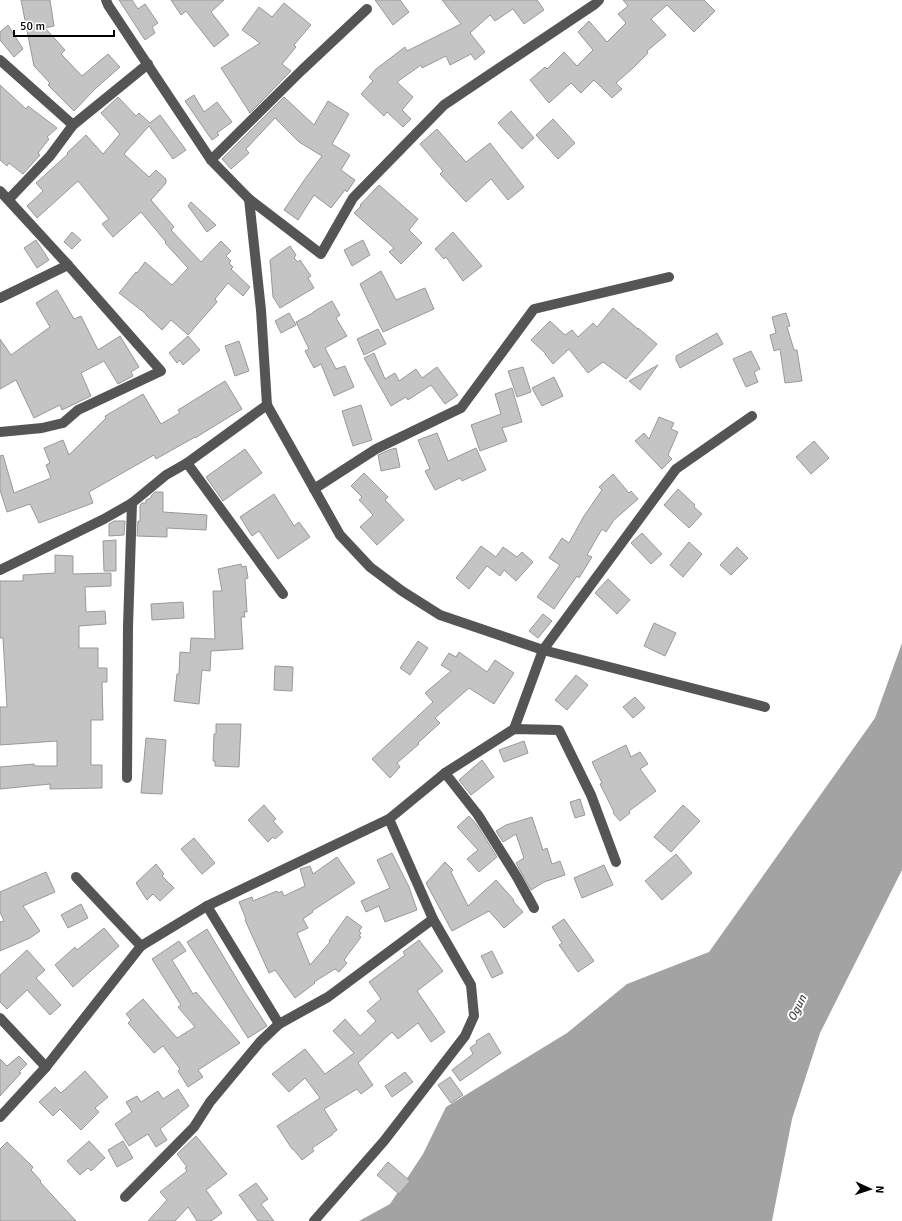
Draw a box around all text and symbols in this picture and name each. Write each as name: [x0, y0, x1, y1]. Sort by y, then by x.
scale bar: [14, 12, 114, 38]
text: 50 m: [20, 19, 45, 34]
water label: Ogun: [785, 992, 810, 1024]
north arrow: [850, 1169, 890, 1209]
text: N: [873, 1185, 886, 1194]

